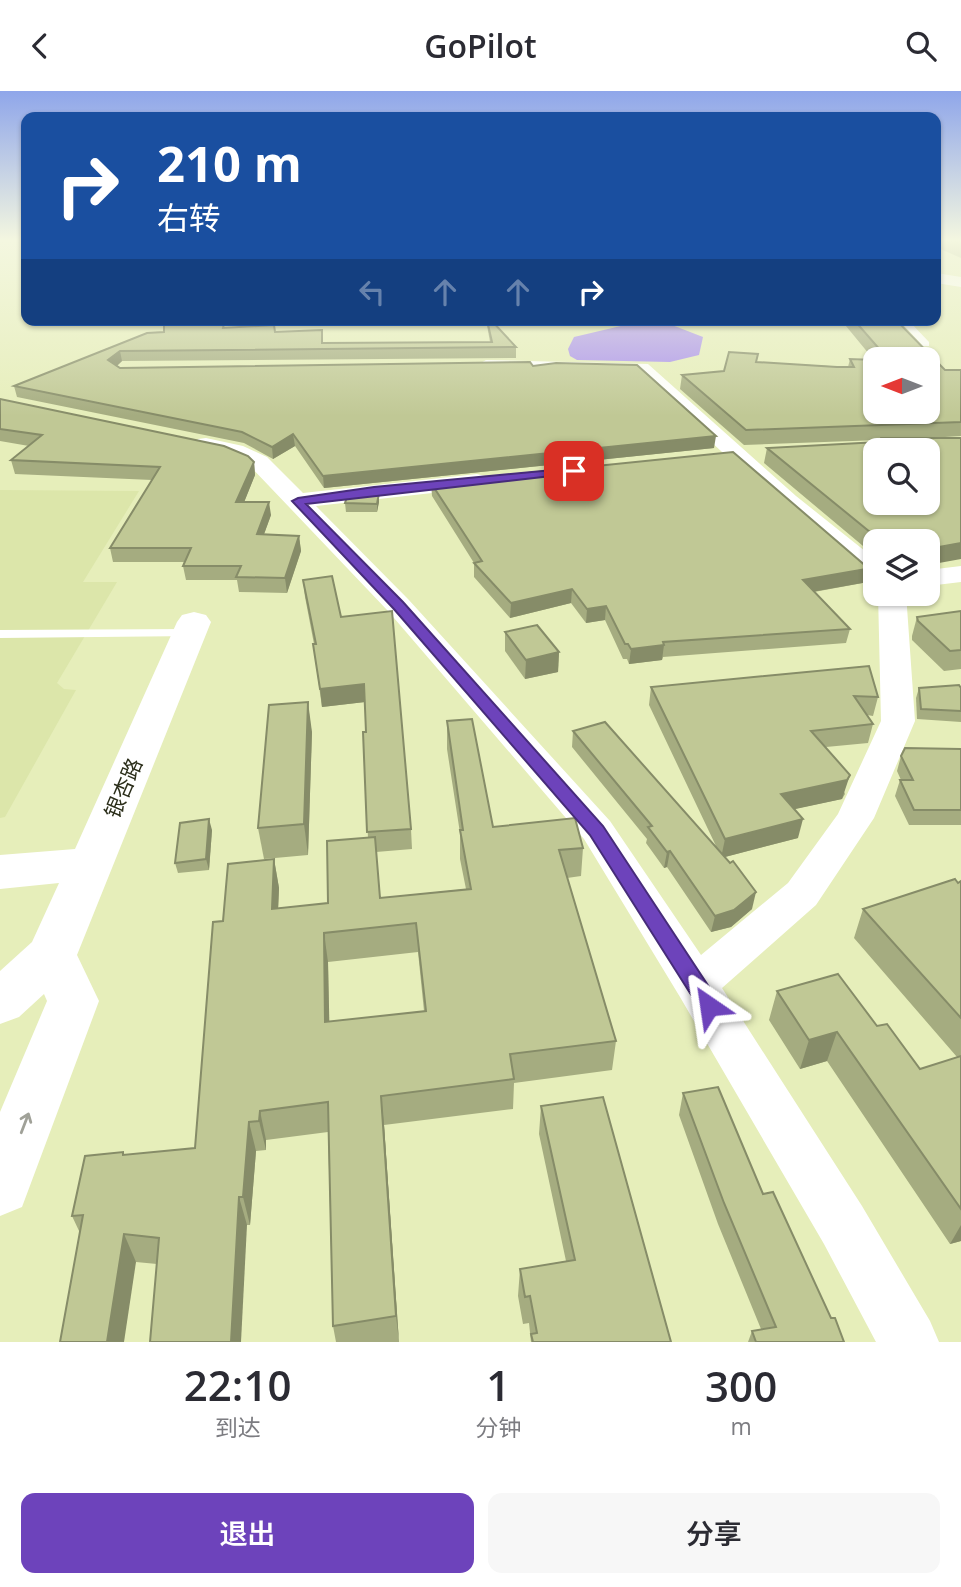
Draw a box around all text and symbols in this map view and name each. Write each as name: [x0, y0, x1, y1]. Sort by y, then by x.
text: GoPilot: [424, 24, 537, 67]
icon: back: [21, 27, 59, 65]
icon: search: [902, 27, 940, 65]
text: 210 m: [157, 130, 302, 196]
icon: right: [42, 140, 133, 231]
text: 右转: [157, 196, 221, 239]
icon: left: [353, 273, 391, 311]
icon: ahead: [426, 273, 464, 311]
icon: ahead: [499, 273, 537, 311]
icon: right: [572, 273, 610, 311]
north arrow: [863, 347, 940, 423]
map controls: [863, 347, 940, 606]
button: search: [863, 438, 940, 515]
pin: [544, 441, 604, 501]
icon: arrive: [555, 452, 593, 490]
button: layers: [863, 529, 940, 606]
street label: 银杏路: [98, 754, 148, 822]
position arrow: [672, 969, 746, 1043]
one-way arrow: [20, 1112, 32, 1134]
text: 22:10: [184, 1356, 291, 1413]
text: 1: [486, 1356, 510, 1413]
text: 300: [705, 1357, 777, 1414]
text: m: [730, 1410, 752, 1442]
text: 到达: [215, 1411, 261, 1443]
text: 分钟: [475, 1411, 521, 1443]
button: 退出: [21, 1493, 474, 1573]
button: 分享: [488, 1493, 940, 1573]

